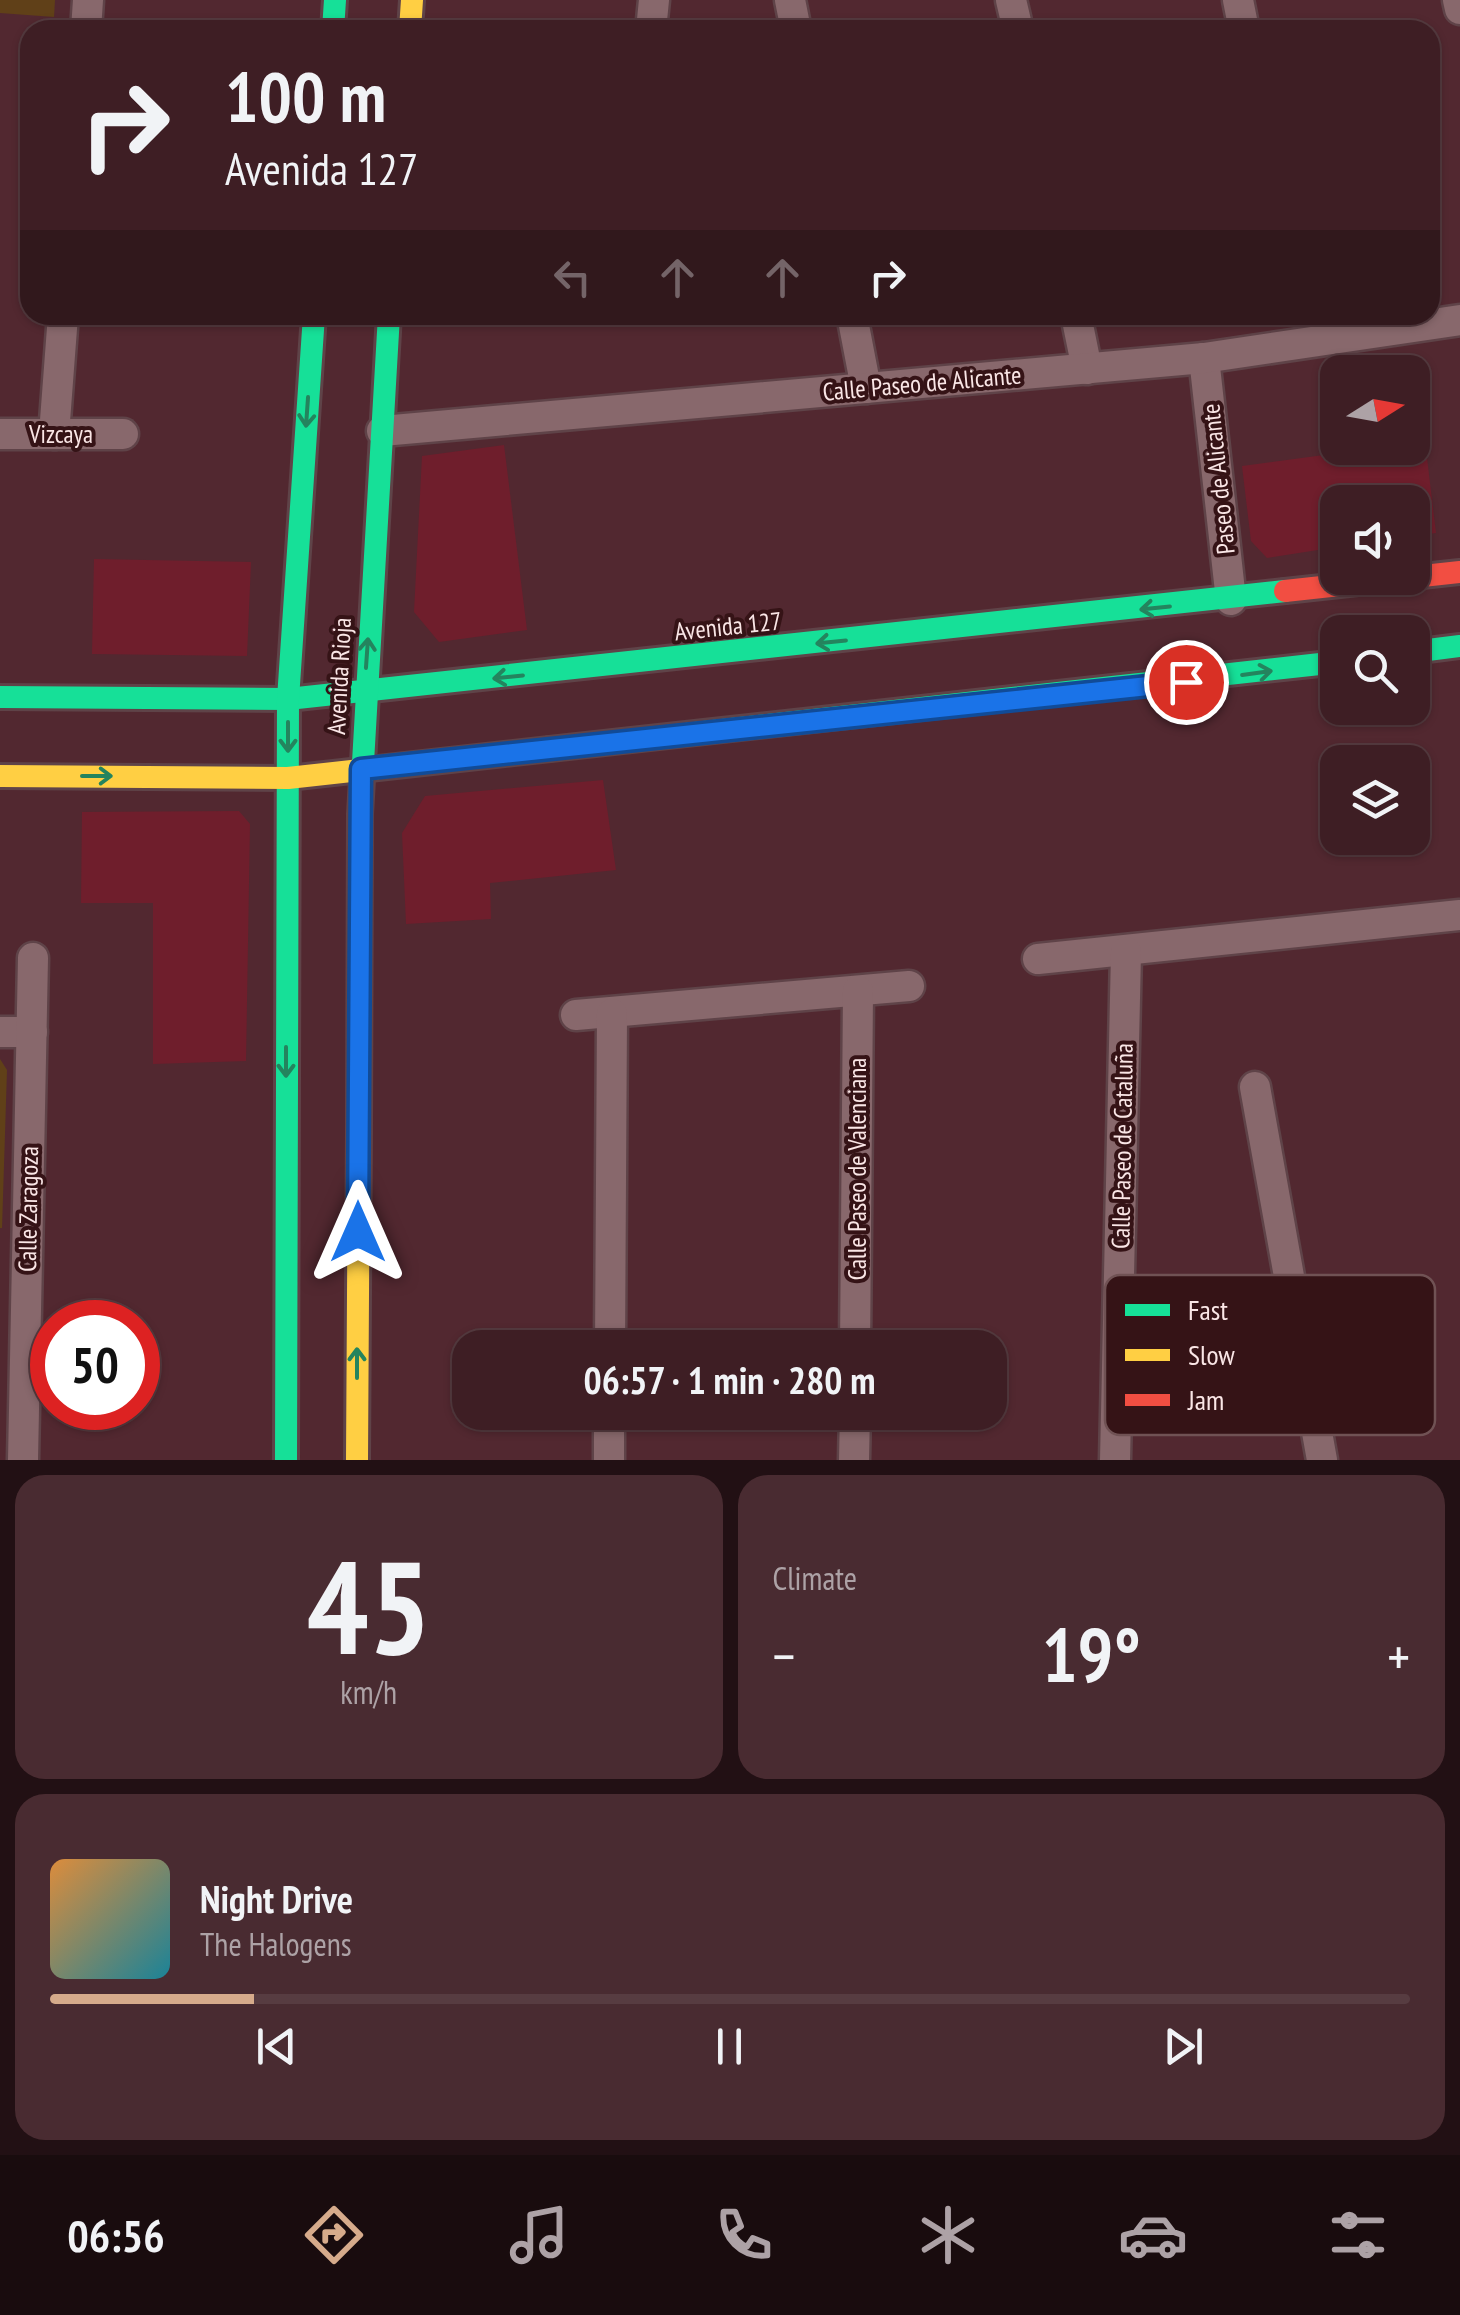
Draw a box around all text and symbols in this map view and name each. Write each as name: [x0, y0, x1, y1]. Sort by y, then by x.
text: 100 m: [225, 51, 386, 141]
icon: right: [60, 60, 190, 190]
text: Avenida 127: [225, 139, 418, 197]
icon: left: [545, 250, 600, 305]
icon: ahead: [650, 250, 705, 305]
icon: ahead: [755, 250, 810, 305]
icon: right: [860, 250, 915, 305]
north arrow: [1320, 355, 1430, 465]
map controls: [1320, 355, 1430, 855]
street label: Calle Paseo de Alicante: [821, 358, 1023, 408]
one-way arrow: [297, 396, 316, 428]
street label: Paseo de Alicante: [1194, 402, 1242, 556]
street label: Vizcaya: [28, 418, 93, 450]
button: sound: [1320, 485, 1430, 595]
one-way arrow: [1139, 599, 1171, 618]
street label: Avenida 127: [673, 604, 783, 648]
button: search: [1320, 615, 1430, 725]
street label: Avenida Rioja: [320, 617, 358, 735]
one-way arrow: [816, 633, 848, 652]
one-way arrow: [358, 637, 377, 669]
pin: [1144, 640, 1229, 725]
icon: arrive: [1159, 655, 1214, 710]
one-way arrow: [1240, 663, 1273, 682]
one-way arrow: [493, 668, 525, 687]
one-way arrow: [278, 720, 298, 752]
button: layers: [1320, 745, 1430, 855]
one-way arrow: [81, 767, 113, 786]
street label: Calle Paseo de Cataluña: [1104, 1043, 1140, 1249]
one-way arrow: [276, 1044, 296, 1077]
street label: Calle Paseo de Valenciana: [841, 1058, 873, 1280]
street label: Calle Zaragoza: [11, 1146, 45, 1272]
position arrow: [306, 1180, 410, 1284]
legend: [1105, 1275, 1435, 1435]
text: Fast: [1188, 1291, 1228, 1328]
speed limit sign: 50: [30, 1300, 160, 1430]
text: Slow: [1188, 1336, 1235, 1373]
one-way arrow: [348, 1347, 366, 1380]
text: 06:57 · 1 min · 280 m: [583, 1355, 876, 1404]
text: Jam: [1187, 1381, 1224, 1418]
text: 45: [307, 1522, 431, 1690]
text: Climate: [773, 1557, 857, 1599]
text: 19°: [1042, 1606, 1141, 1703]
text: −: [773, 1620, 795, 1691]
text: +: [1387, 1620, 1410, 1691]
text: km/h: [340, 1671, 397, 1713]
text: Night Drive: [200, 1874, 353, 1923]
text: The Halogens: [200, 1923, 352, 1965]
icon: previous: [249, 2019, 304, 2074]
icon: pause: [702, 2019, 757, 2074]
icon: next: [1156, 2019, 1211, 2074]
icon: directions: [299, 2200, 369, 2270]
icon: music: [504, 2200, 574, 2270]
icon: phone: [709, 2200, 779, 2270]
icon: climate: [913, 2200, 983, 2270]
icon: car: [1118, 2200, 1188, 2270]
icon: filters: [1323, 2200, 1393, 2270]
text: 06:56: [67, 2206, 165, 2264]

